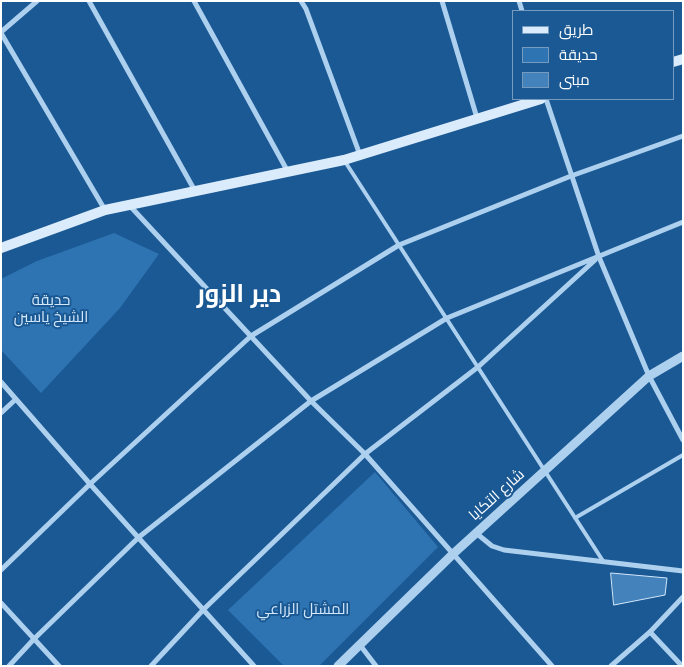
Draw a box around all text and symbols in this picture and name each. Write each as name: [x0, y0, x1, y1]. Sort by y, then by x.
legend: [512, 10, 674, 100]
text: طريق: [559, 19, 593, 39]
text: حديقة: [559, 44, 598, 64]
text: مبنى: [559, 69, 590, 89]
district label: دير الزور: [197, 280, 281, 310]
park label: حديقة الشيخ ياسين: [14, 292, 88, 327]
street label: شارع التكايا: [466, 465, 528, 525]
park label: المشتل الزراعي: [257, 601, 349, 619]

